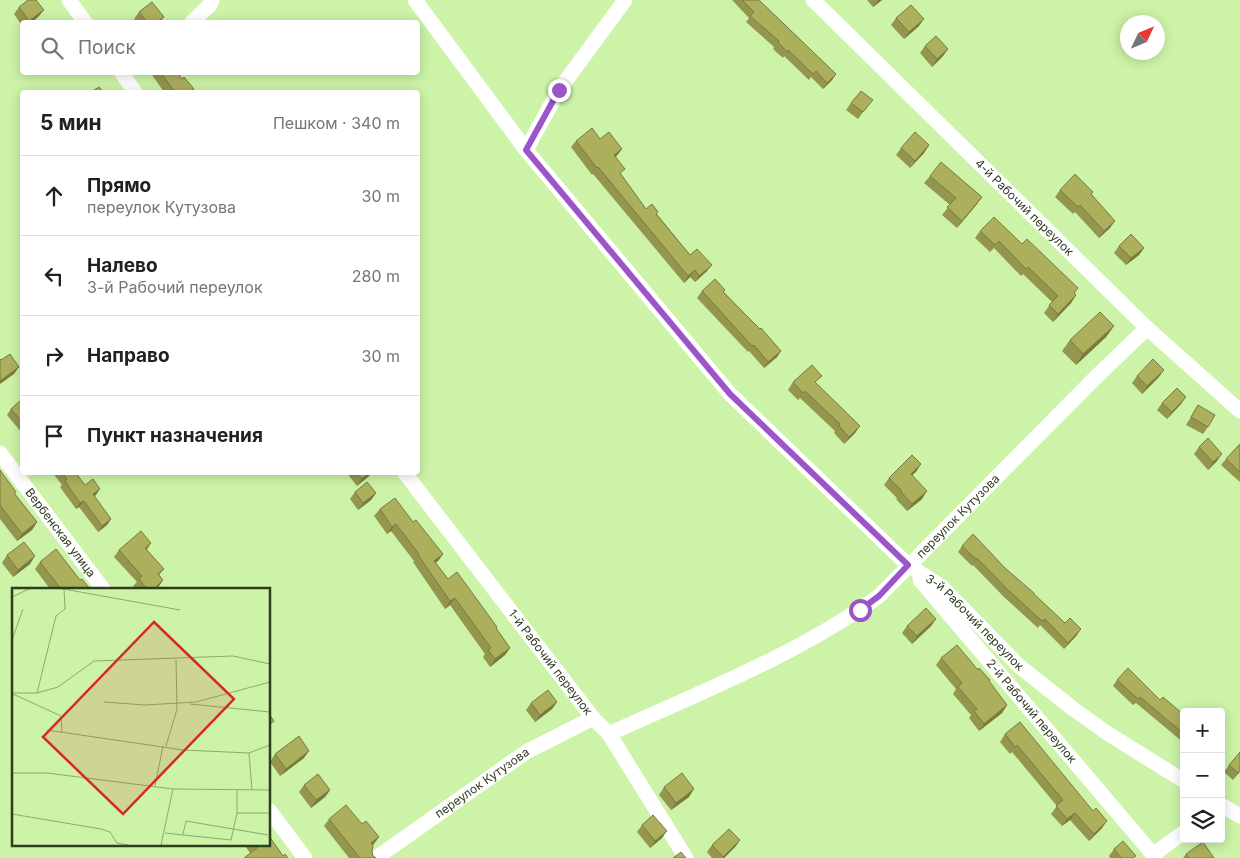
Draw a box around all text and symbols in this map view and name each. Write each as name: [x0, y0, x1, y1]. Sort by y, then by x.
north arrow: [1120, 15, 1165, 60]
search box: [20, 20, 420, 75]
icon: search: [38, 34, 66, 62]
text: Поиск: [78, 36, 136, 59]
route end: [548, 79, 571, 102]
text: 5 мин: [40, 110, 102, 135]
text: Пешком · 340 m: [273, 113, 400, 133]
street label: 4-й Рабочий переулок: [972, 155, 1077, 259]
text: Прямо: [87, 174, 151, 197]
icon: ahead: [40, 182, 68, 210]
text: 30 m: [362, 186, 400, 206]
text: переулок Кутузова: [87, 197, 236, 217]
text: Налево: [87, 254, 158, 277]
icon: left: [40, 262, 68, 290]
text: 280 m: [352, 266, 400, 286]
text: 3-й Рабочий переулок: [87, 277, 263, 297]
icon: right: [40, 342, 68, 370]
text: Направо: [87, 344, 170, 367]
text: 30 m: [362, 346, 400, 366]
icon: arrive: [40, 422, 68, 450]
text: Пункт назначения: [87, 424, 263, 447]
street label: переулок Кутузова: [913, 471, 1002, 561]
street label: Вербенская улица: [22, 485, 99, 580]
street label: 3-й Рабочий переулок: [923, 571, 1027, 674]
inset map: [12, 588, 270, 846]
route start: [849, 599, 872, 622]
street label: 1-й Рабочий переулок: [505, 606, 596, 718]
street label: 2-й Рабочий переулок: [983, 656, 1080, 766]
map controls: [1180, 708, 1225, 843]
button: +: [1180, 708, 1225, 753]
street label: переулок Кутузова: [432, 744, 532, 821]
button: −: [1180, 753, 1225, 798]
button: layers: [1180, 798, 1225, 843]

